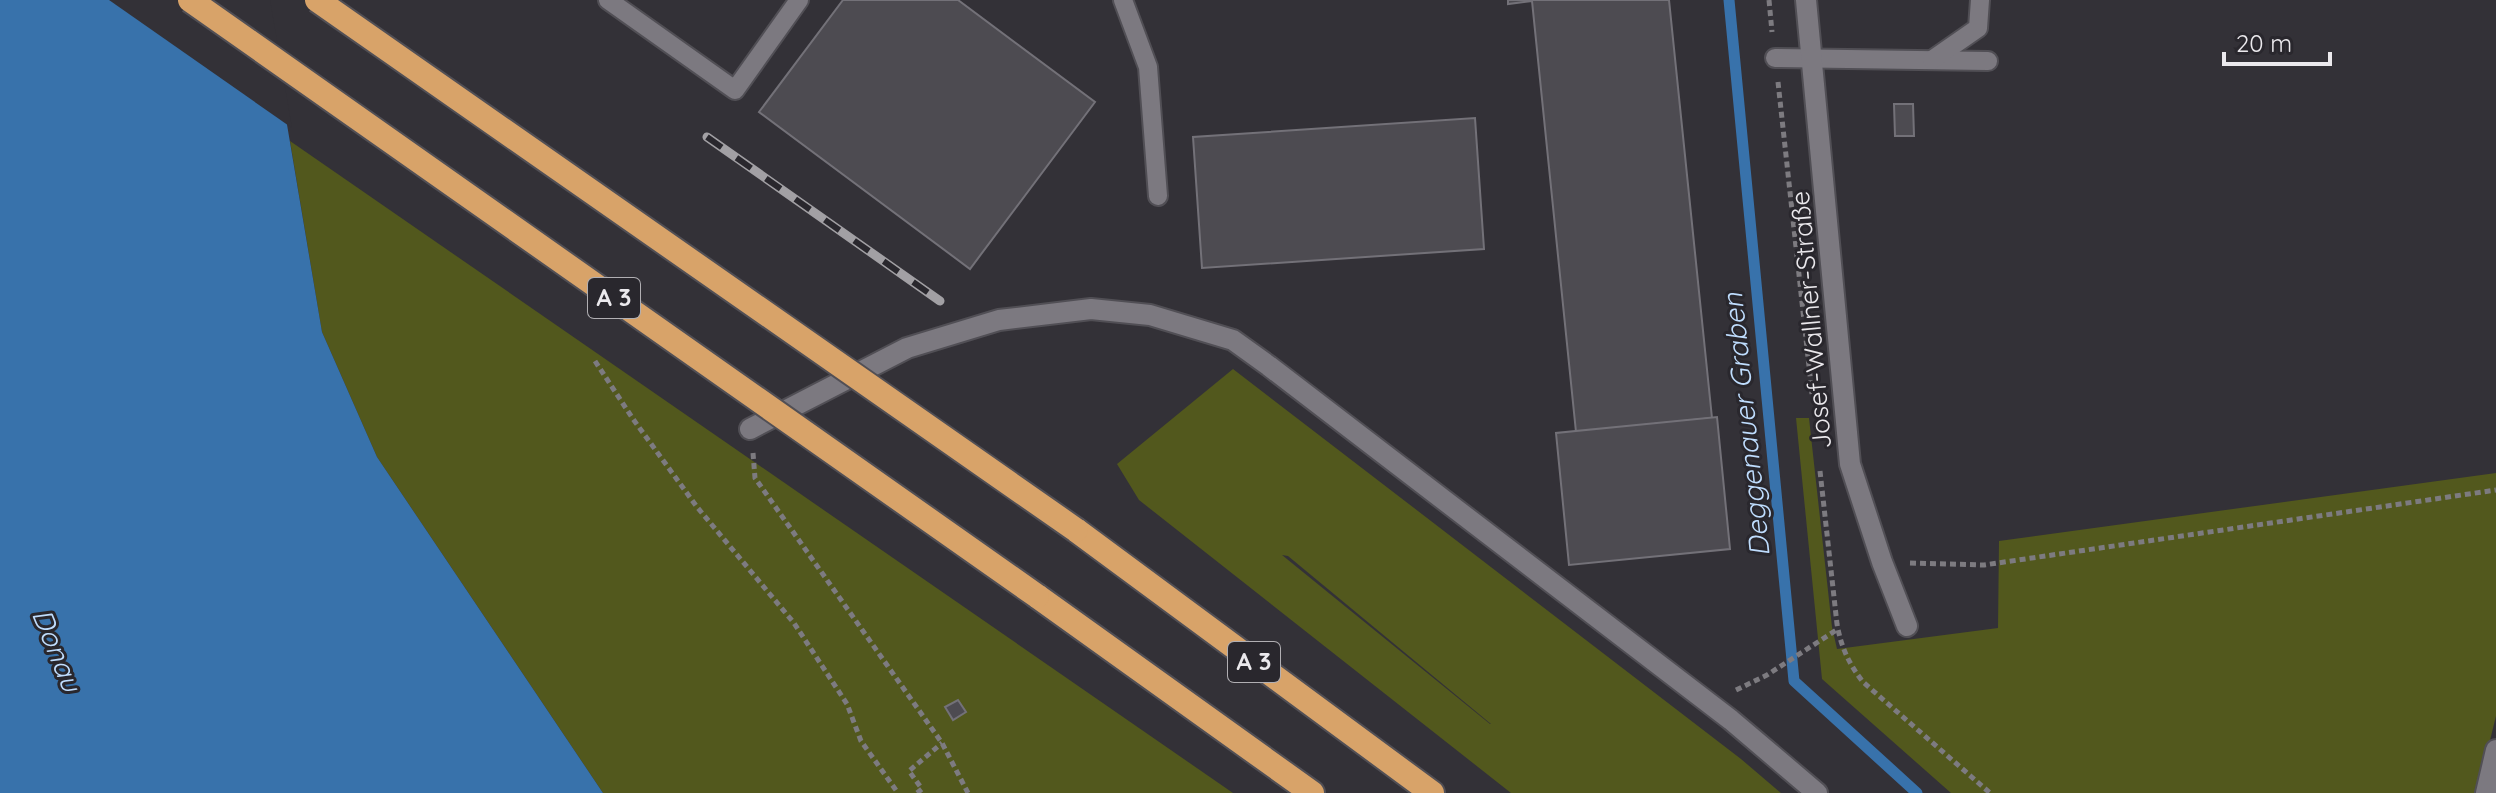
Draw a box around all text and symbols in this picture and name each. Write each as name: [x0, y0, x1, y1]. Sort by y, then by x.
scale bar: [2224, 16, 2330, 66]
text: 20 m: [2236, 28, 2292, 58]
street label: Josef-Wallner-Straße: [1783, 190, 1838, 450]
road number: A 3: [588, 278, 640, 318]
water label: Deggenauer Graben: [1714, 291, 1777, 559]
water label: Donau: [25, 603, 91, 698]
road number: A 3: [1228, 642, 1280, 682]

